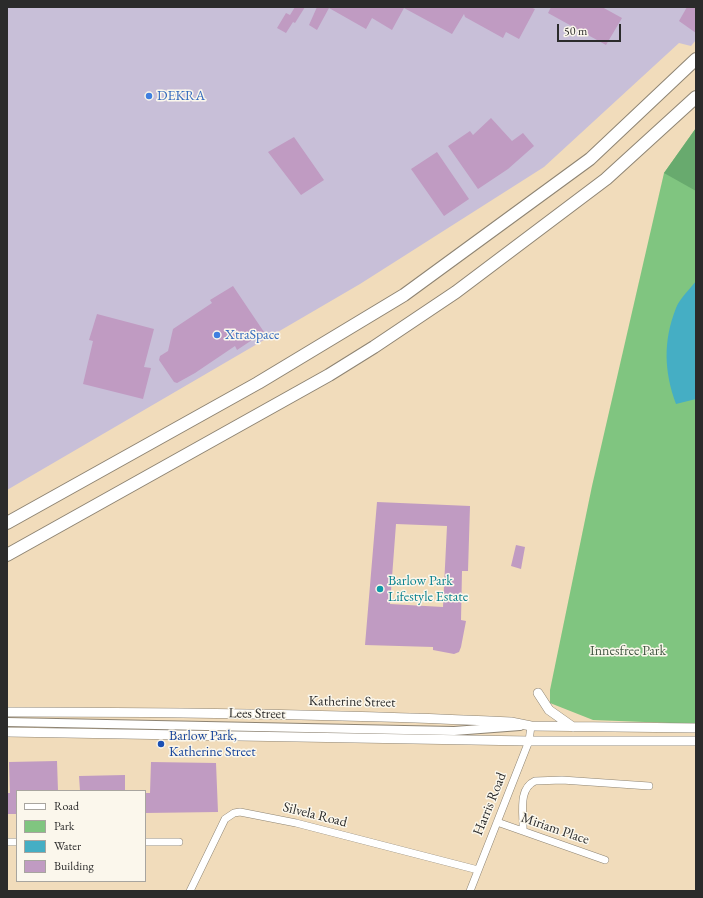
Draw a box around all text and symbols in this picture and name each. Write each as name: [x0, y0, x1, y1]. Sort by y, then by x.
scale bar: [559, 16, 623, 42]
text: 50 m: [564, 23, 587, 39]
place label: DEKRA: [157, 88, 205, 104]
marker: DEKRA: [144, 91, 154, 101]
place label: XtraSpace: [225, 327, 280, 343]
marker: XtraSpace: [212, 330, 222, 340]
place label: Barlow Park Lifestyle Estate: [388, 573, 468, 606]
marker: Barlow Park Lifestyle Estate: [375, 584, 385, 594]
park label: Innesfree Park: [590, 643, 666, 659]
street label: Katherine Street: [309, 693, 395, 711]
street label: Lees Street: [228, 705, 286, 723]
place label: Barlow Park, Katherine Street: [169, 728, 256, 760]
marker: Barlow Park, Katherine Street: [156, 739, 166, 749]
street label: Harris Road: [470, 770, 510, 838]
legend: [16, 790, 146, 882]
text: Road: [54, 798, 79, 814]
street label: Silvela Road: [281, 799, 349, 831]
street label: Miriam Place: [519, 810, 591, 848]
text: Park: [54, 818, 74, 834]
text: Water: [54, 838, 81, 854]
text: Building: [54, 858, 94, 874]

